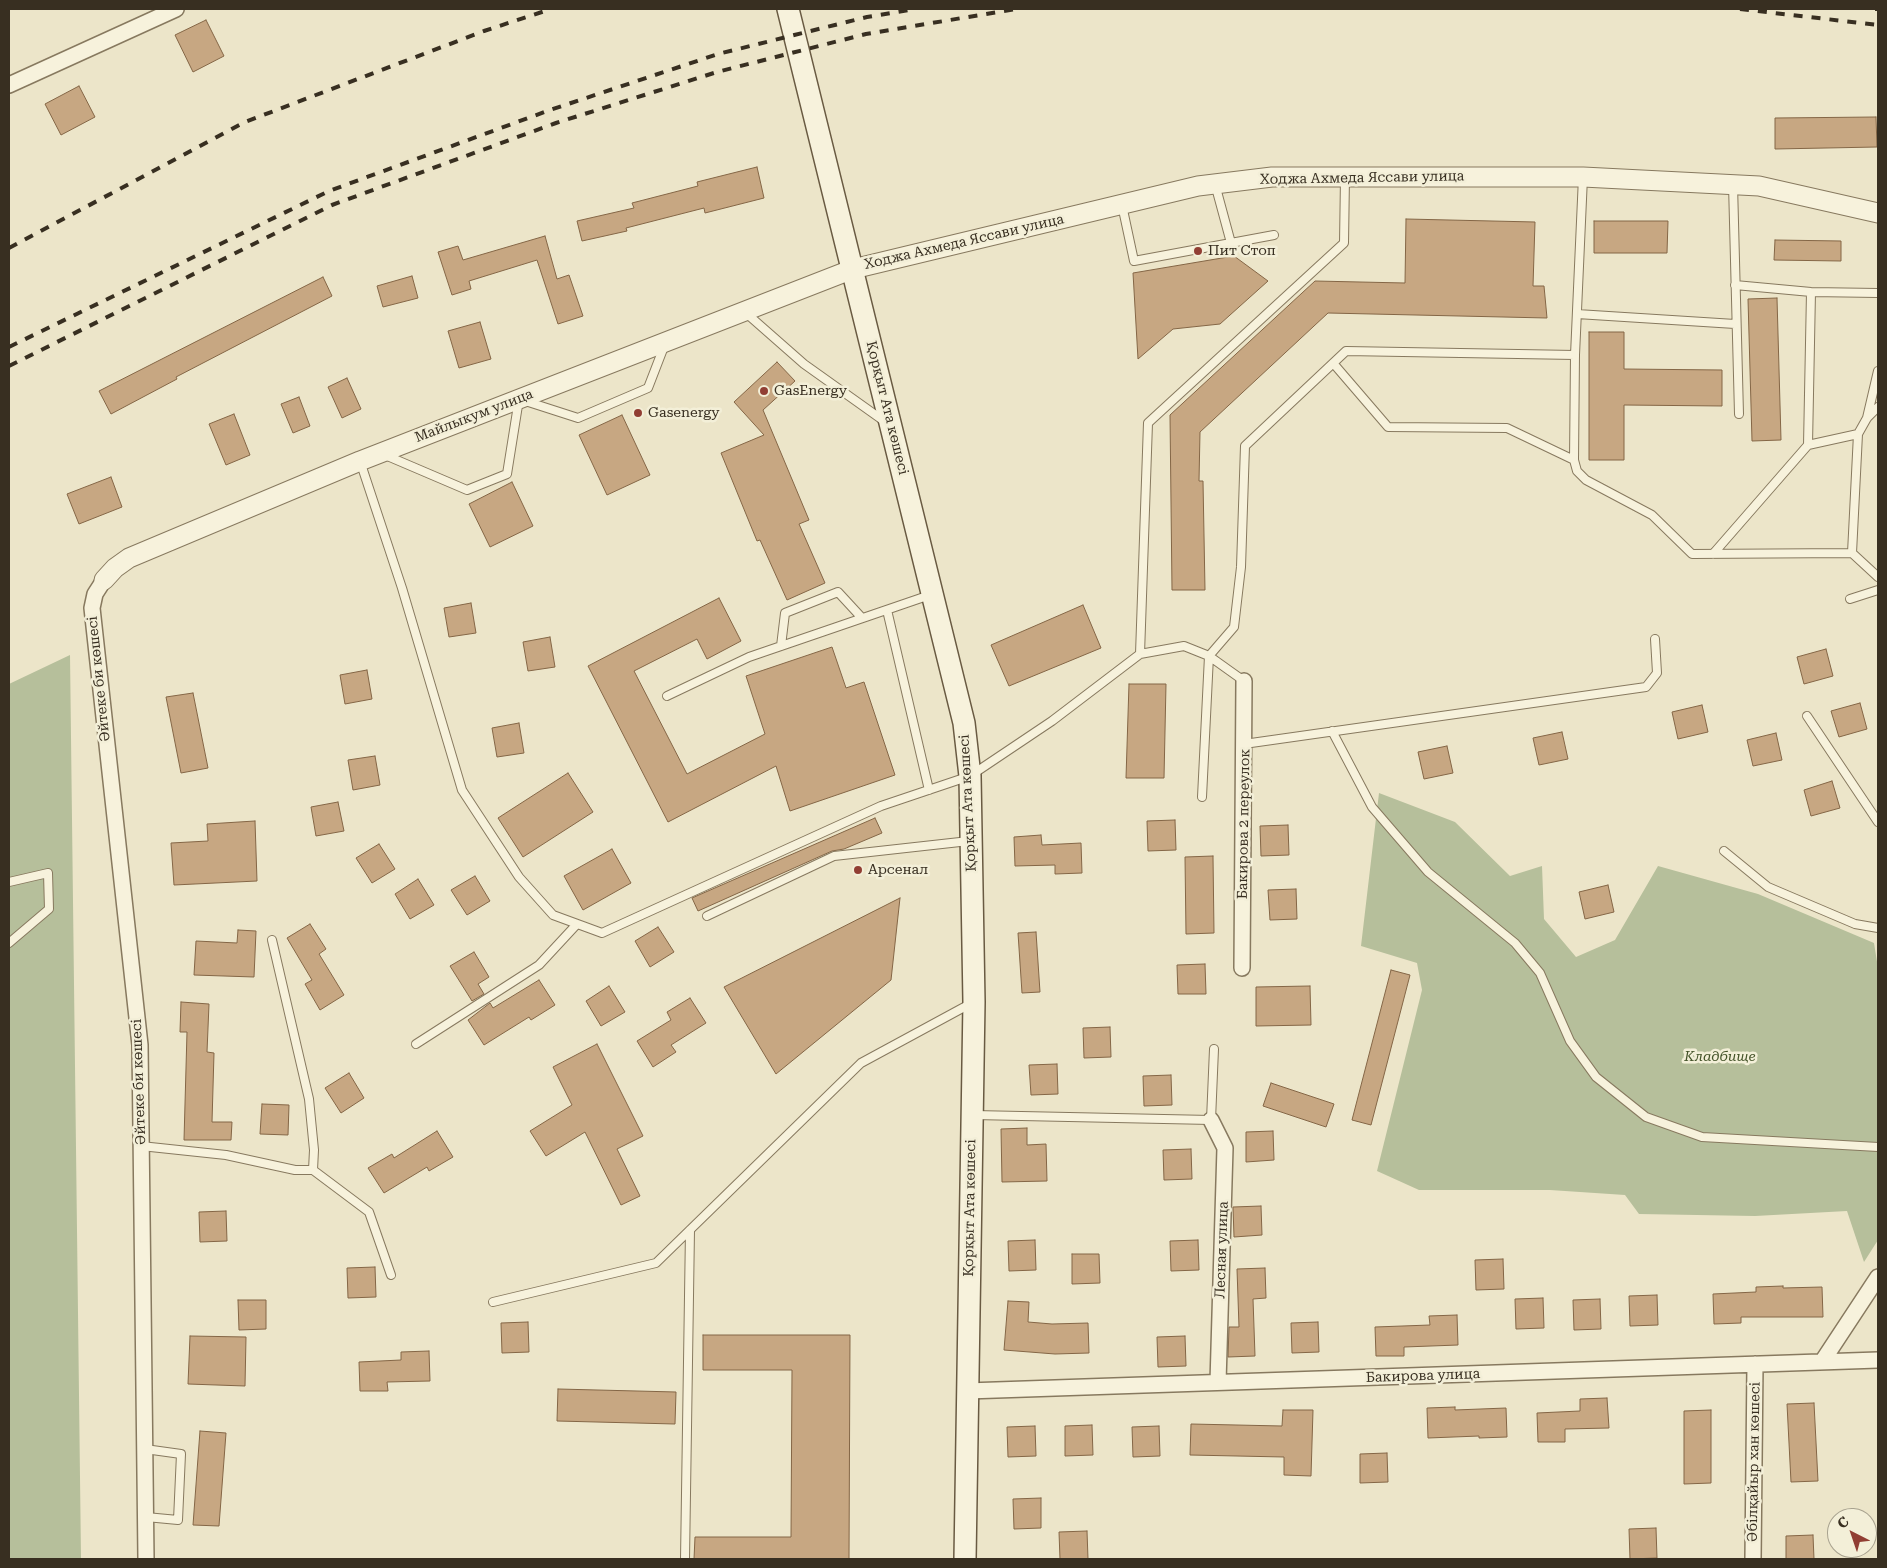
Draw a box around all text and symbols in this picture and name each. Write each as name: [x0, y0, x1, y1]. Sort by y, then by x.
street label: Ходжа Ахмеда Яссави улица: [1260, 168, 1464, 188]
street label: Ходжа Ахмеда Яссави улица: [862, 211, 1066, 273]
place label: Пит Стоп: [1208, 243, 1276, 259]
marker: Пит Стоп: [1192, 245, 1204, 257]
street label: Қорқыт Ата көшесі: [862, 339, 912, 477]
place label: GasEnergy: [774, 383, 847, 399]
marker: GasEnergy: [758, 385, 770, 397]
street label: Майлыкум улица: [413, 386, 535, 446]
place label: Gasenergy: [648, 405, 720, 421]
marker: Gasenergy: [632, 407, 644, 419]
street label: Әйтеке би көшесі: [84, 615, 114, 743]
street label: Қорқыт Ата көшесі: [956, 734, 980, 872]
street label: Бакирова 2 переулок: [1234, 749, 1254, 899]
place label: Арсенал: [868, 862, 928, 878]
marker: Арсенал: [852, 864, 864, 876]
street label: Әйтеке би көшесі: [128, 1019, 150, 1145]
park label: Кладбище: [1684, 1049, 1756, 1065]
street label: Қорқыт Ата көшесі: [960, 1139, 980, 1277]
street label: Лесная улица: [1212, 1201, 1232, 1299]
street label: Бакирова улица: [1366, 1366, 1480, 1386]
street label: Әбілқайыр хан көшесі: [1744, 1382, 1764, 1542]
north arrow: [1827, 1508, 1877, 1558]
text: С: [1834, 1513, 1852, 1532]

